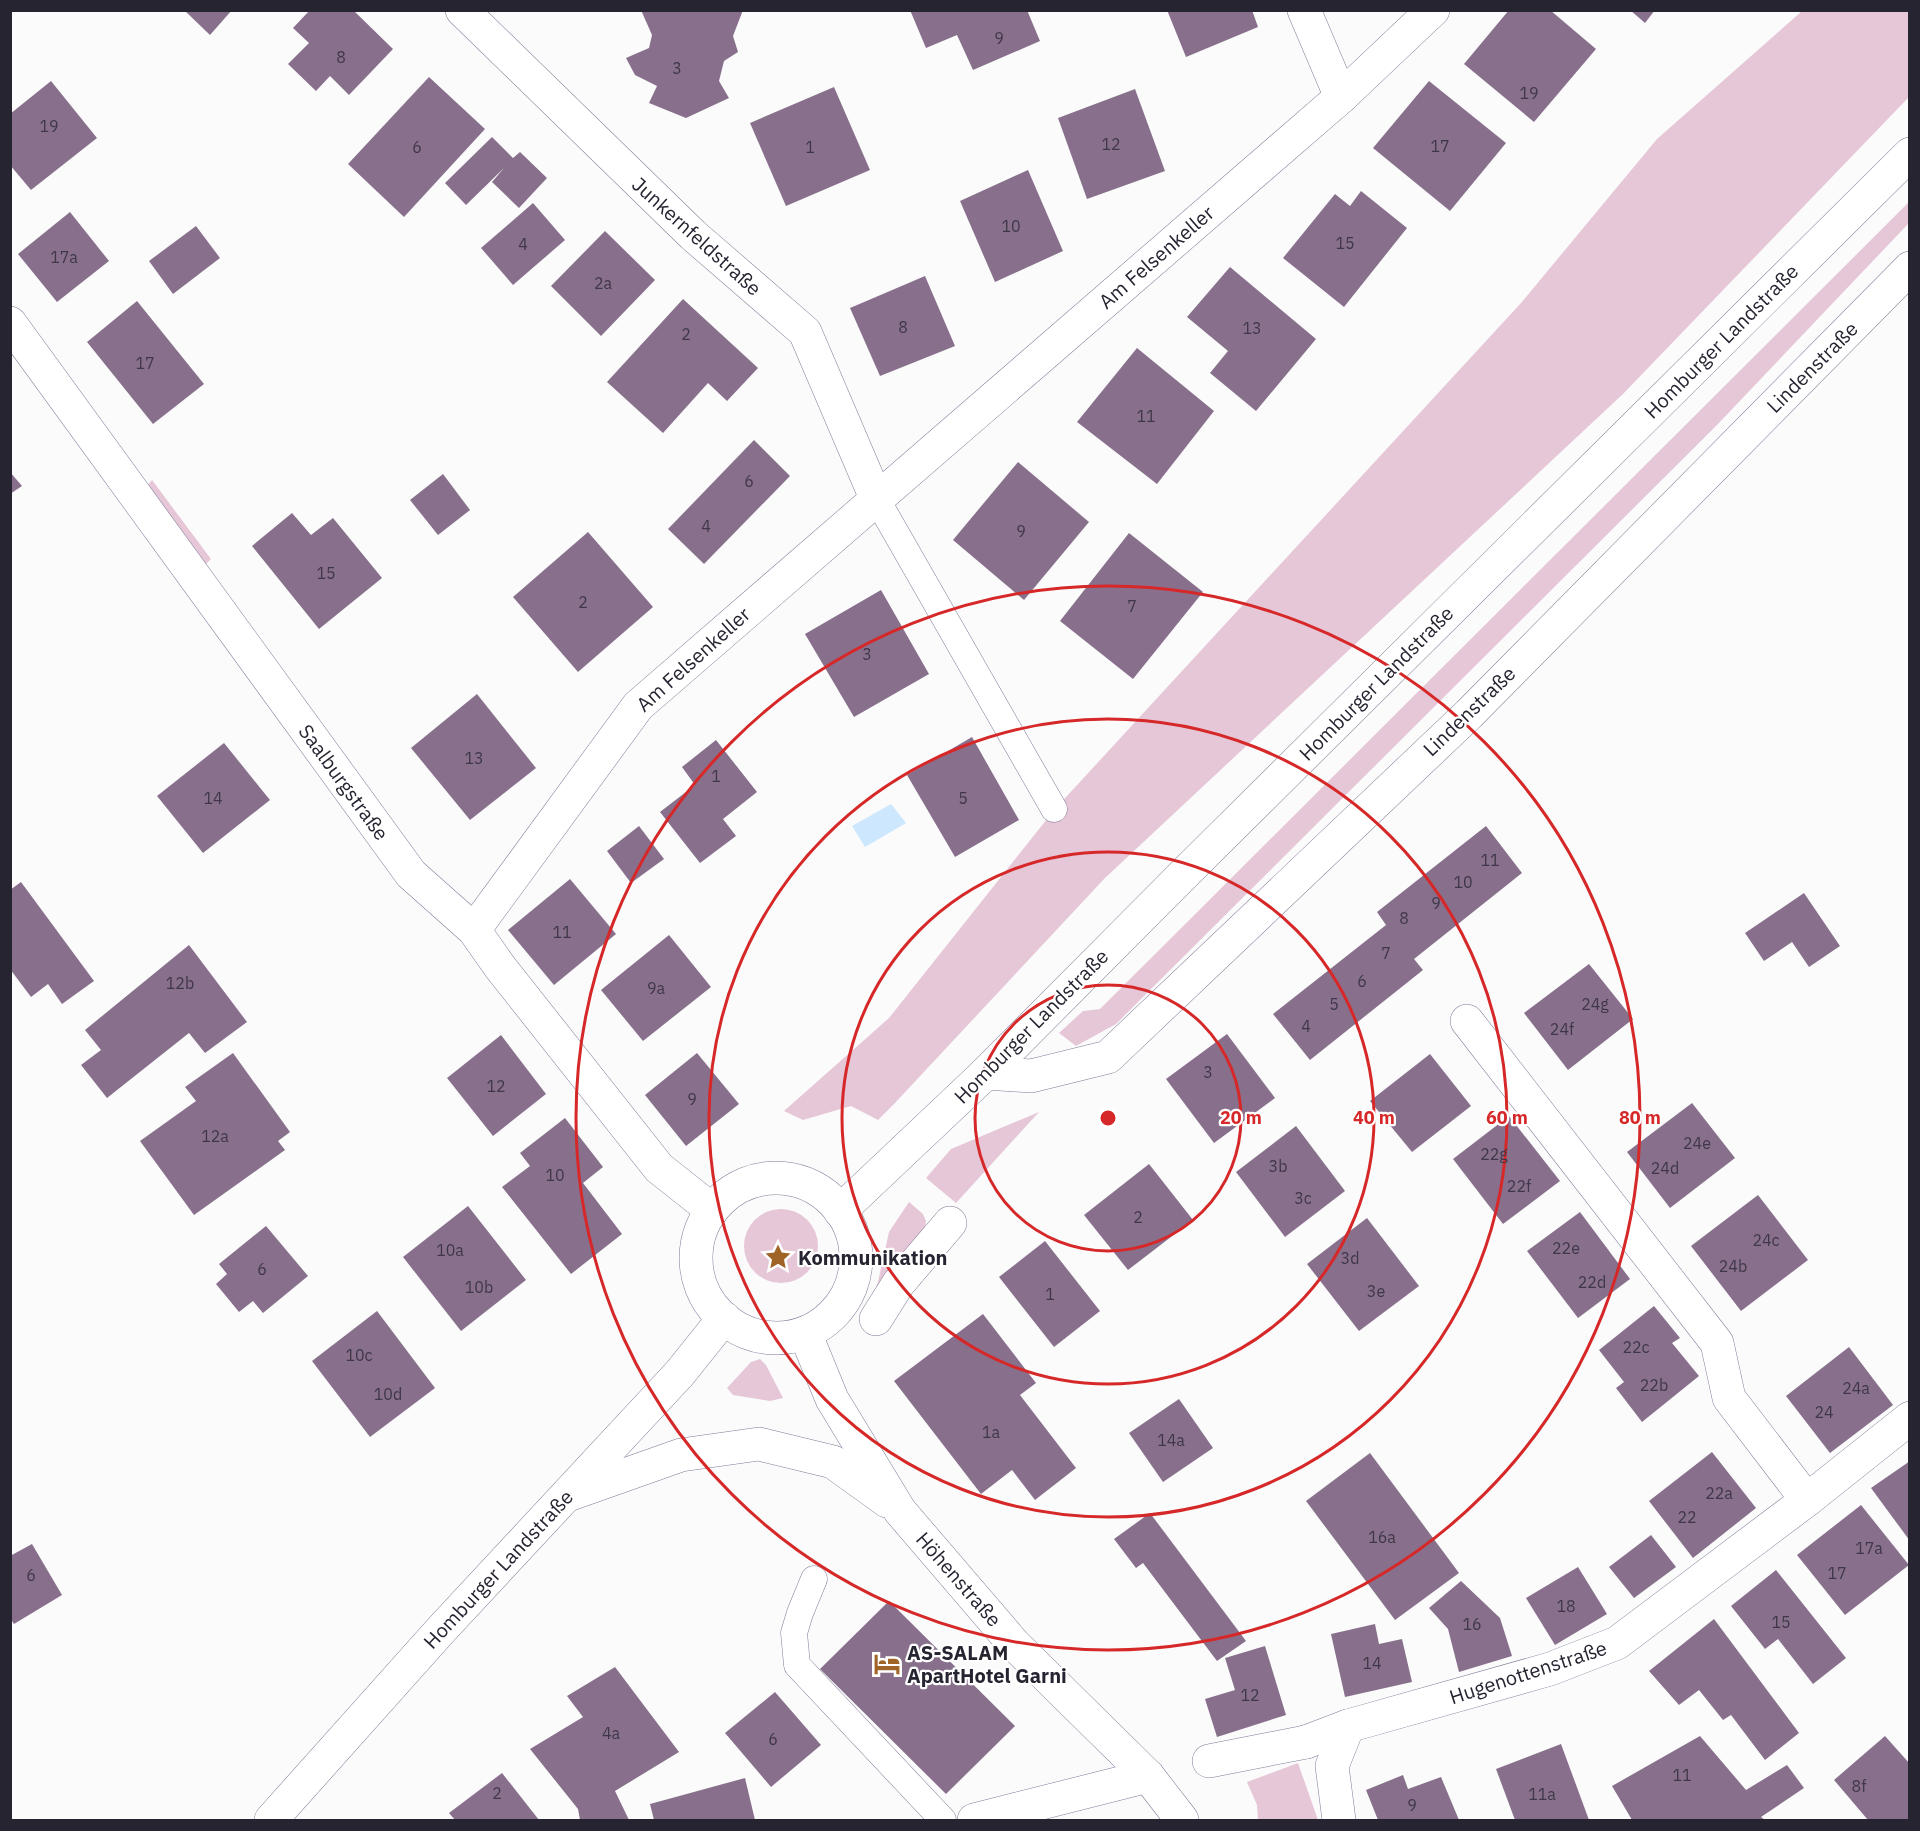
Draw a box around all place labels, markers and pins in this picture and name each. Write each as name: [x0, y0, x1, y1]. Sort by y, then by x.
centre of rings: [1098, 1108, 1118, 1128]
place icon: Kommunikation: [763, 1242, 793, 1272]
place label: Kommunikation: [798, 1244, 947, 1271]
place label: AS-SALAM ApartHotel Garni: [907, 1639, 1067, 1689]
hotel icon: AS-SALAM ApartHotel Garni: [872, 1649, 902, 1679]

